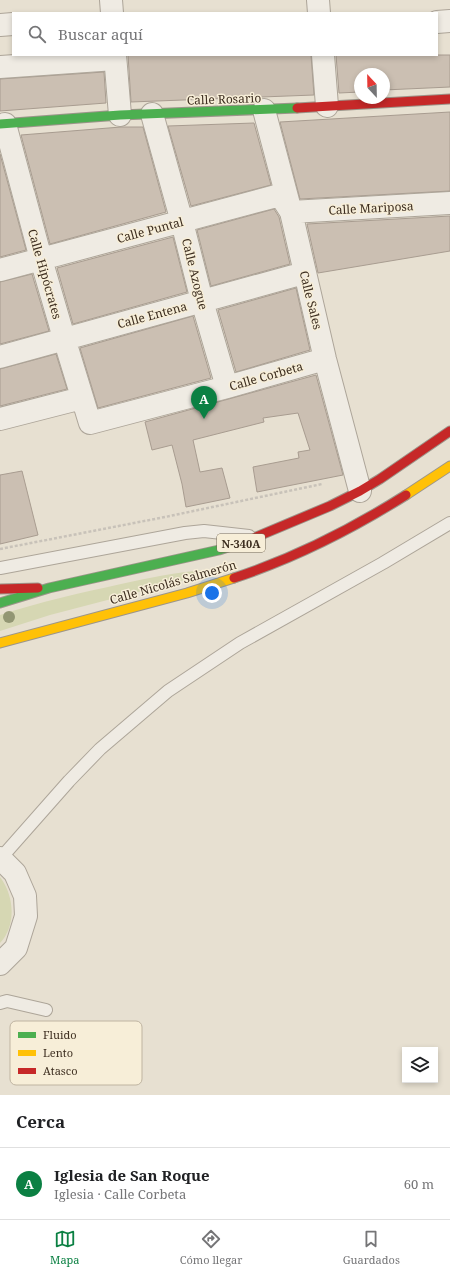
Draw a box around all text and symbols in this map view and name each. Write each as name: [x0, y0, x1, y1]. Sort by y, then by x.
search box: [12, 12, 438, 56]
icon: search: [26, 23, 48, 45]
text: Buscar aquí: [58, 24, 143, 44]
north arrow: [354, 68, 390, 104]
street label: Calle Rosario: [186, 89, 262, 109]
street label: Calle Mariposa: [328, 197, 414, 219]
street label: Calle Puntal: [115, 213, 186, 247]
street label: Calle Hipócrates: [24, 227, 66, 321]
street label: Calle Azogue: [178, 236, 212, 312]
street label: Calle Sales: [296, 269, 326, 331]
street label: Calle Entena: [115, 297, 189, 332]
street label: Calle Corbeta: [227, 357, 305, 395]
pin: A: [191, 386, 217, 419]
road number: N-340A: [217, 534, 265, 552]
street label: Calle Nicolás Salmerón: [108, 556, 239, 608]
your location: [202, 583, 222, 603]
legend: [10, 1021, 142, 1085]
text: Fluido: [43, 1027, 77, 1042]
text: Lento: [43, 1045, 73, 1060]
map controls: [402, 1047, 438, 1083]
button: layers: [402, 1047, 438, 1083]
text: Atasco: [43, 1063, 78, 1078]
text: Cerca: [16, 1110, 65, 1133]
text: Iglesia de San Roque: [54, 1165, 210, 1185]
text: A: [24, 1175, 34, 1193]
text: 60 m: [404, 1175, 434, 1193]
text: Iglesia · Calle Corbeta: [54, 1185, 186, 1203]
tab: Mapa: [50, 1228, 80, 1267]
tab: Cómo llegar: [180, 1228, 242, 1267]
tab: Guardados: [343, 1228, 400, 1267]

